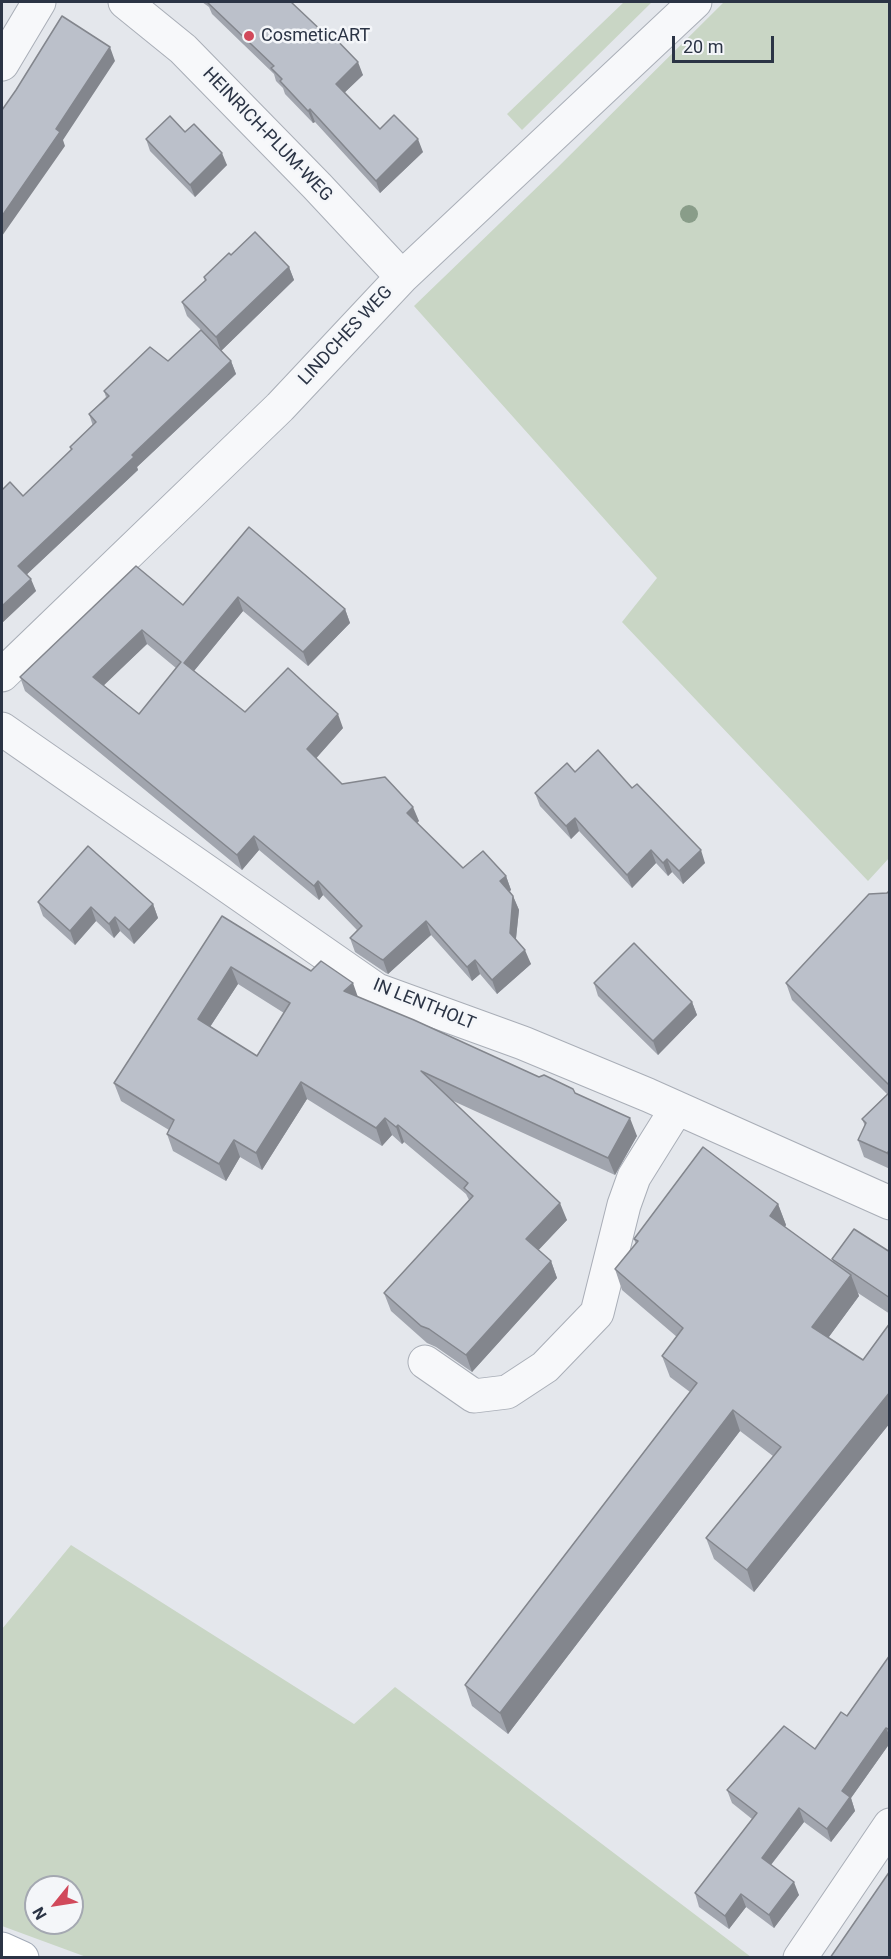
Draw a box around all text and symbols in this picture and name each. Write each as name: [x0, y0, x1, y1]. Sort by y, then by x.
scale bar: [675, 24, 777, 62]
place label: CosmeticART: [261, 25, 370, 47]
marker: CosmeticART: [242, 29, 256, 43]
text: 20 m: [683, 36, 723, 57]
street label: HEINRICH-PLUM-WEG: [198, 64, 336, 206]
street label: LINDCHES WEG: [295, 282, 397, 390]
street label: IN LENTHOLT: [370, 975, 478, 1035]
north arrow: [24, 1875, 84, 1935]
text: N: [29, 1904, 51, 1923]

